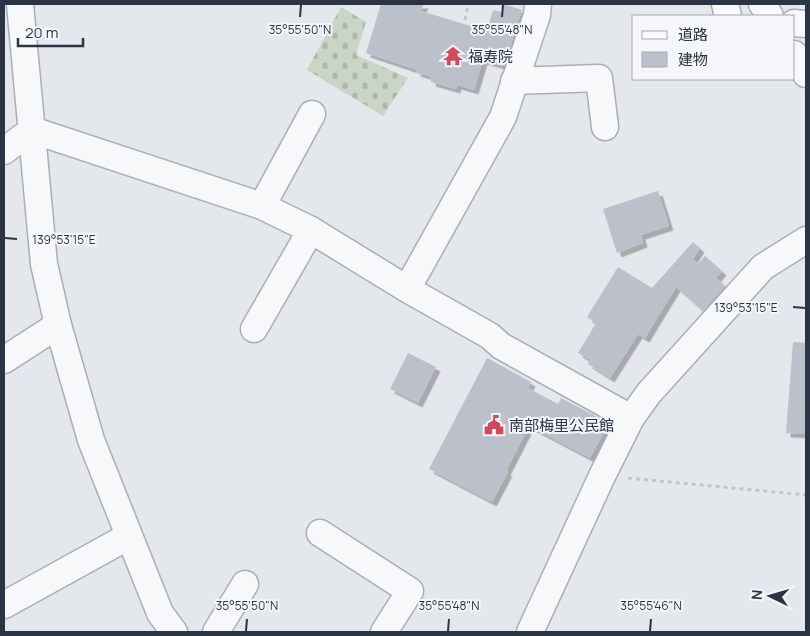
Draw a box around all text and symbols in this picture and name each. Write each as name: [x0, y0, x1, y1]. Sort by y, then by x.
scale bar: [18, 15, 82, 47]
legend: [632, 15, 795, 80]
text: 35°55'50"N: [269, 21, 331, 38]
text: 35°55'48"N: [472, 21, 532, 38]
text: 20 m: [25, 22, 58, 43]
text: 道路: [678, 24, 708, 45]
temple icon: 福寿院: [442, 45, 464, 67]
place label: 福寿院: [468, 46, 513, 67]
text: 建物: [678, 49, 708, 70]
text: 139°53'15"E: [32, 231, 96, 248]
text: 139°53'15"E: [714, 299, 778, 316]
public building icon: 南部梅里公民館: [483, 414, 505, 436]
place label: 南部梅里公民館: [509, 415, 614, 436]
north arrow: [745, 571, 795, 621]
text: N: [747, 589, 766, 601]
text: 35°55'50"N: [216, 597, 278, 614]
text: 35°55'48"N: [419, 597, 479, 614]
text: 35°55'46"N: [620, 597, 682, 614]

